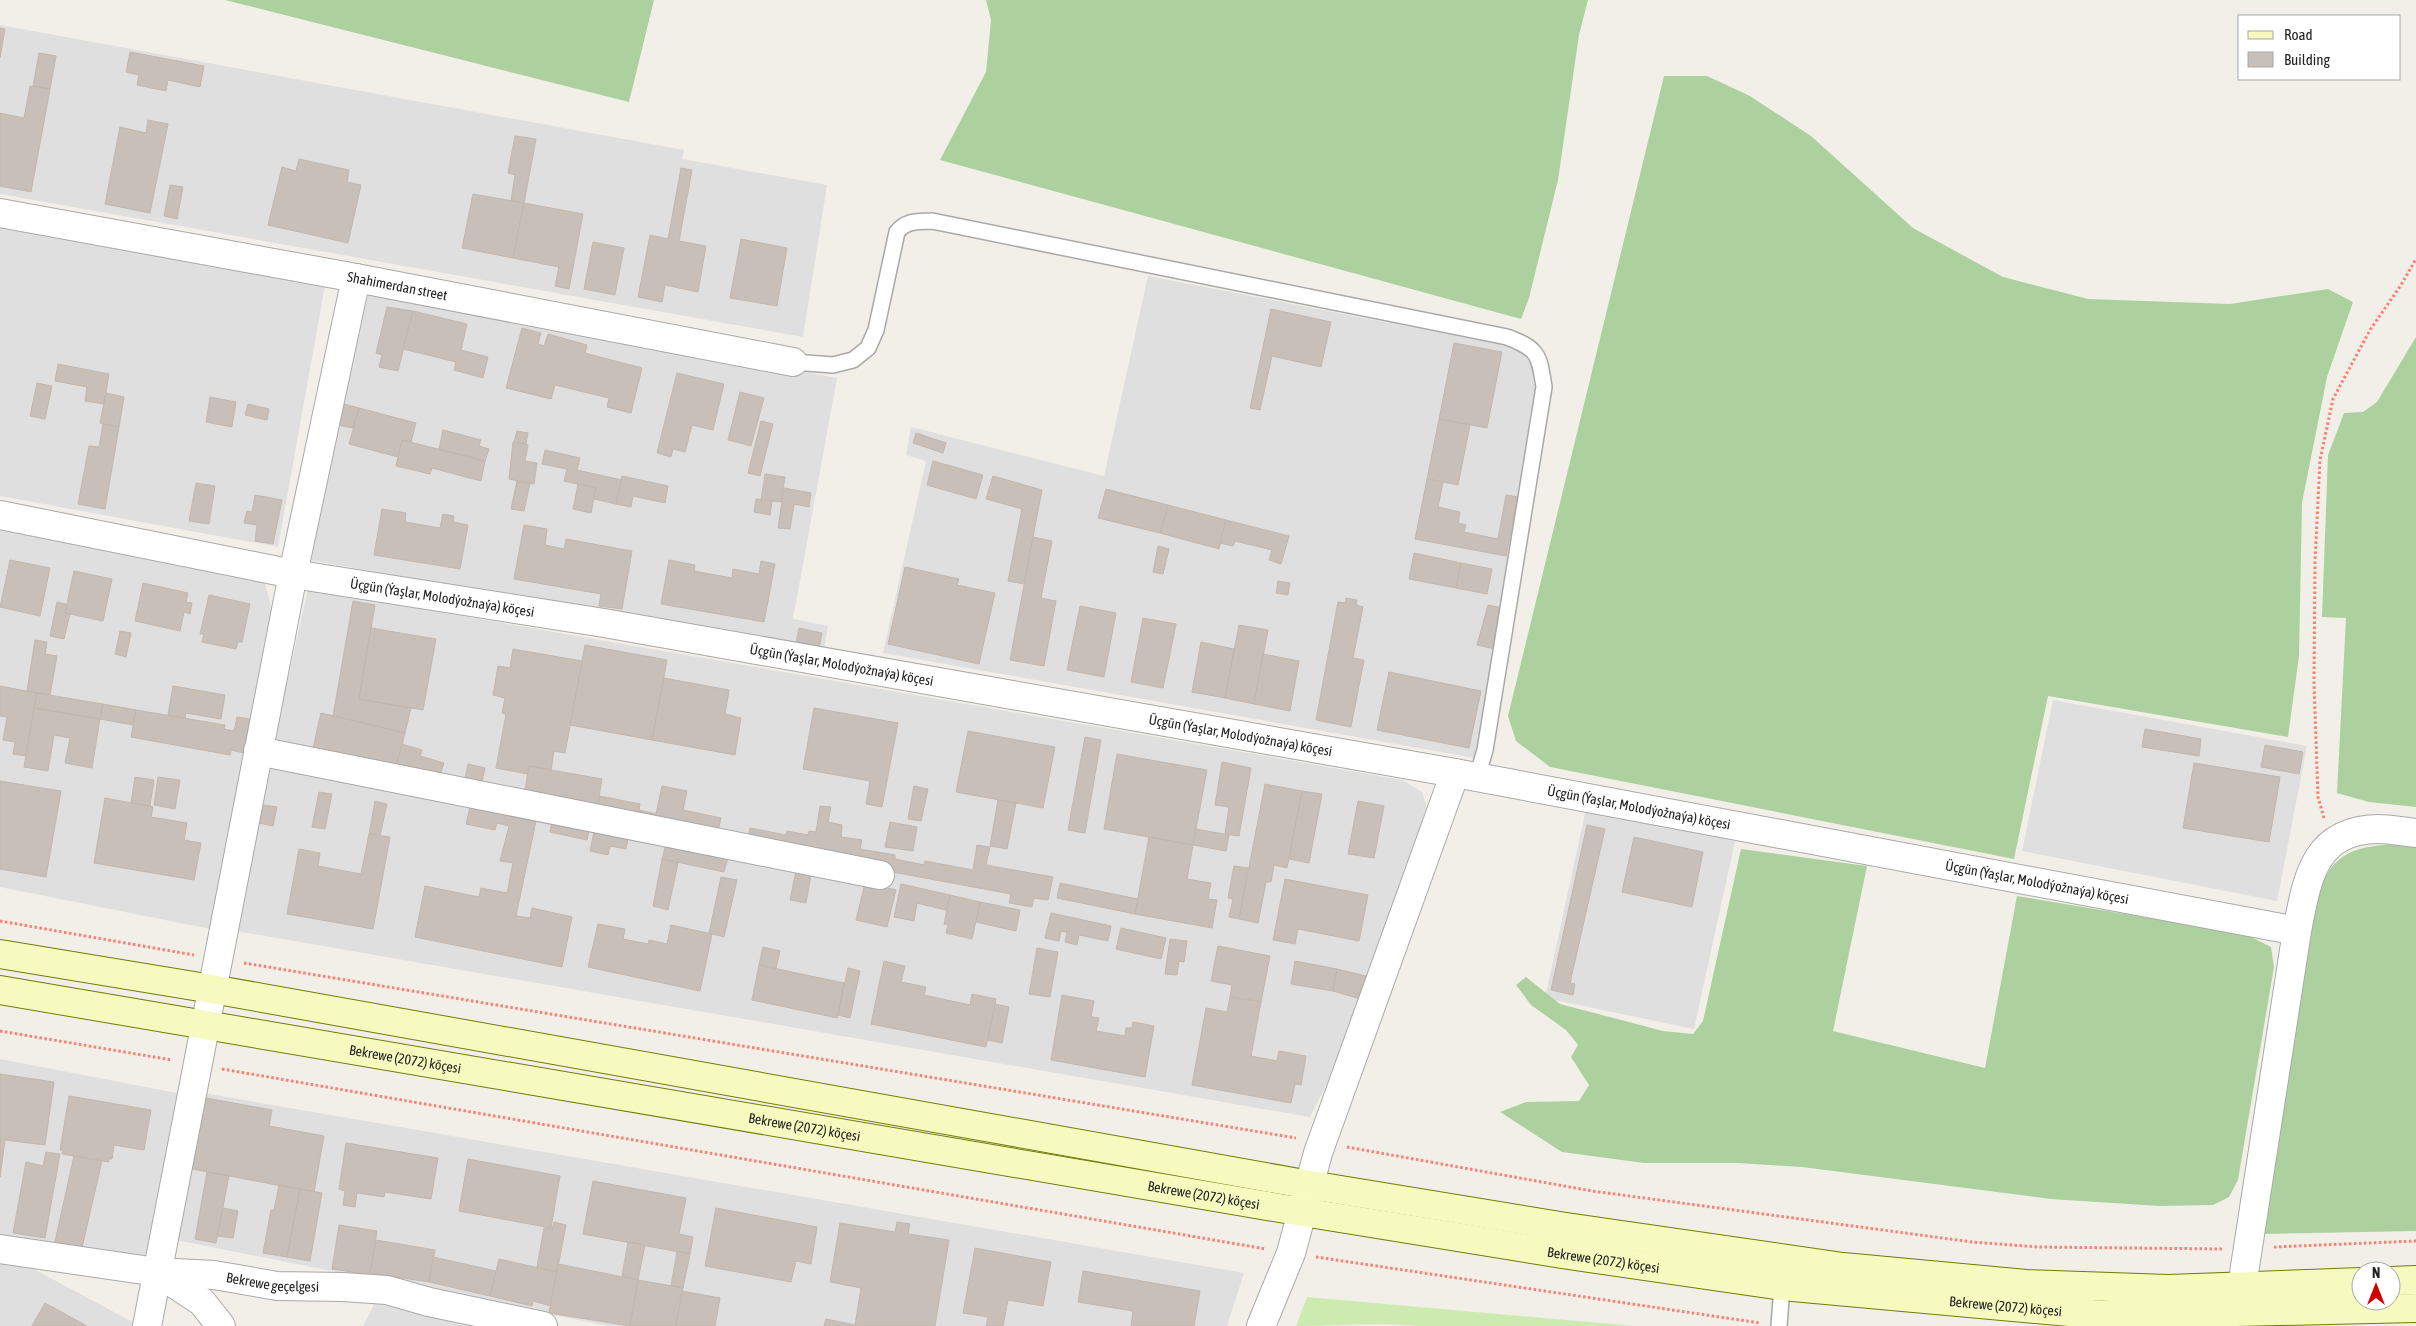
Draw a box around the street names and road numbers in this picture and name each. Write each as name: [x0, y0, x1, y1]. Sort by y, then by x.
street label: Shahimerdan street: [346, 269, 449, 303]
street label: Üçgün (Ýaşlar, Molodýožnaýa) köçesi: [349, 575, 535, 620]
street label: Üçgün (Ýaşlar, Molodýožnaýa) köçesi: [749, 641, 935, 689]
street label: Üçgün (Ýaşlar, Molodýožnaýa) köçesi: [1147, 711, 1334, 759]
street label: Üçgün (Ýaşlar, Molodýožnaýa) köçesi: [1546, 782, 1732, 833]
street label: Üçgün (Ýaşlar, Molodýožnaýa) köçesi: [1944, 857, 2130, 907]
street label: Bekrewe (2072) köçesi: [348, 1042, 462, 1076]
street label: Bekrewe (2072) köçesi: [747, 1110, 862, 1144]
street label: Bekrewe (2072) köçesi: [1146, 1178, 1261, 1212]
street label: Bekrewe (2072) köçesi: [1546, 1244, 1661, 1276]
street label: Bekrewe geçelgesi: [225, 1269, 319, 1295]
street label: Bekrewe (2072) köçesi: [1948, 1293, 2063, 1319]

